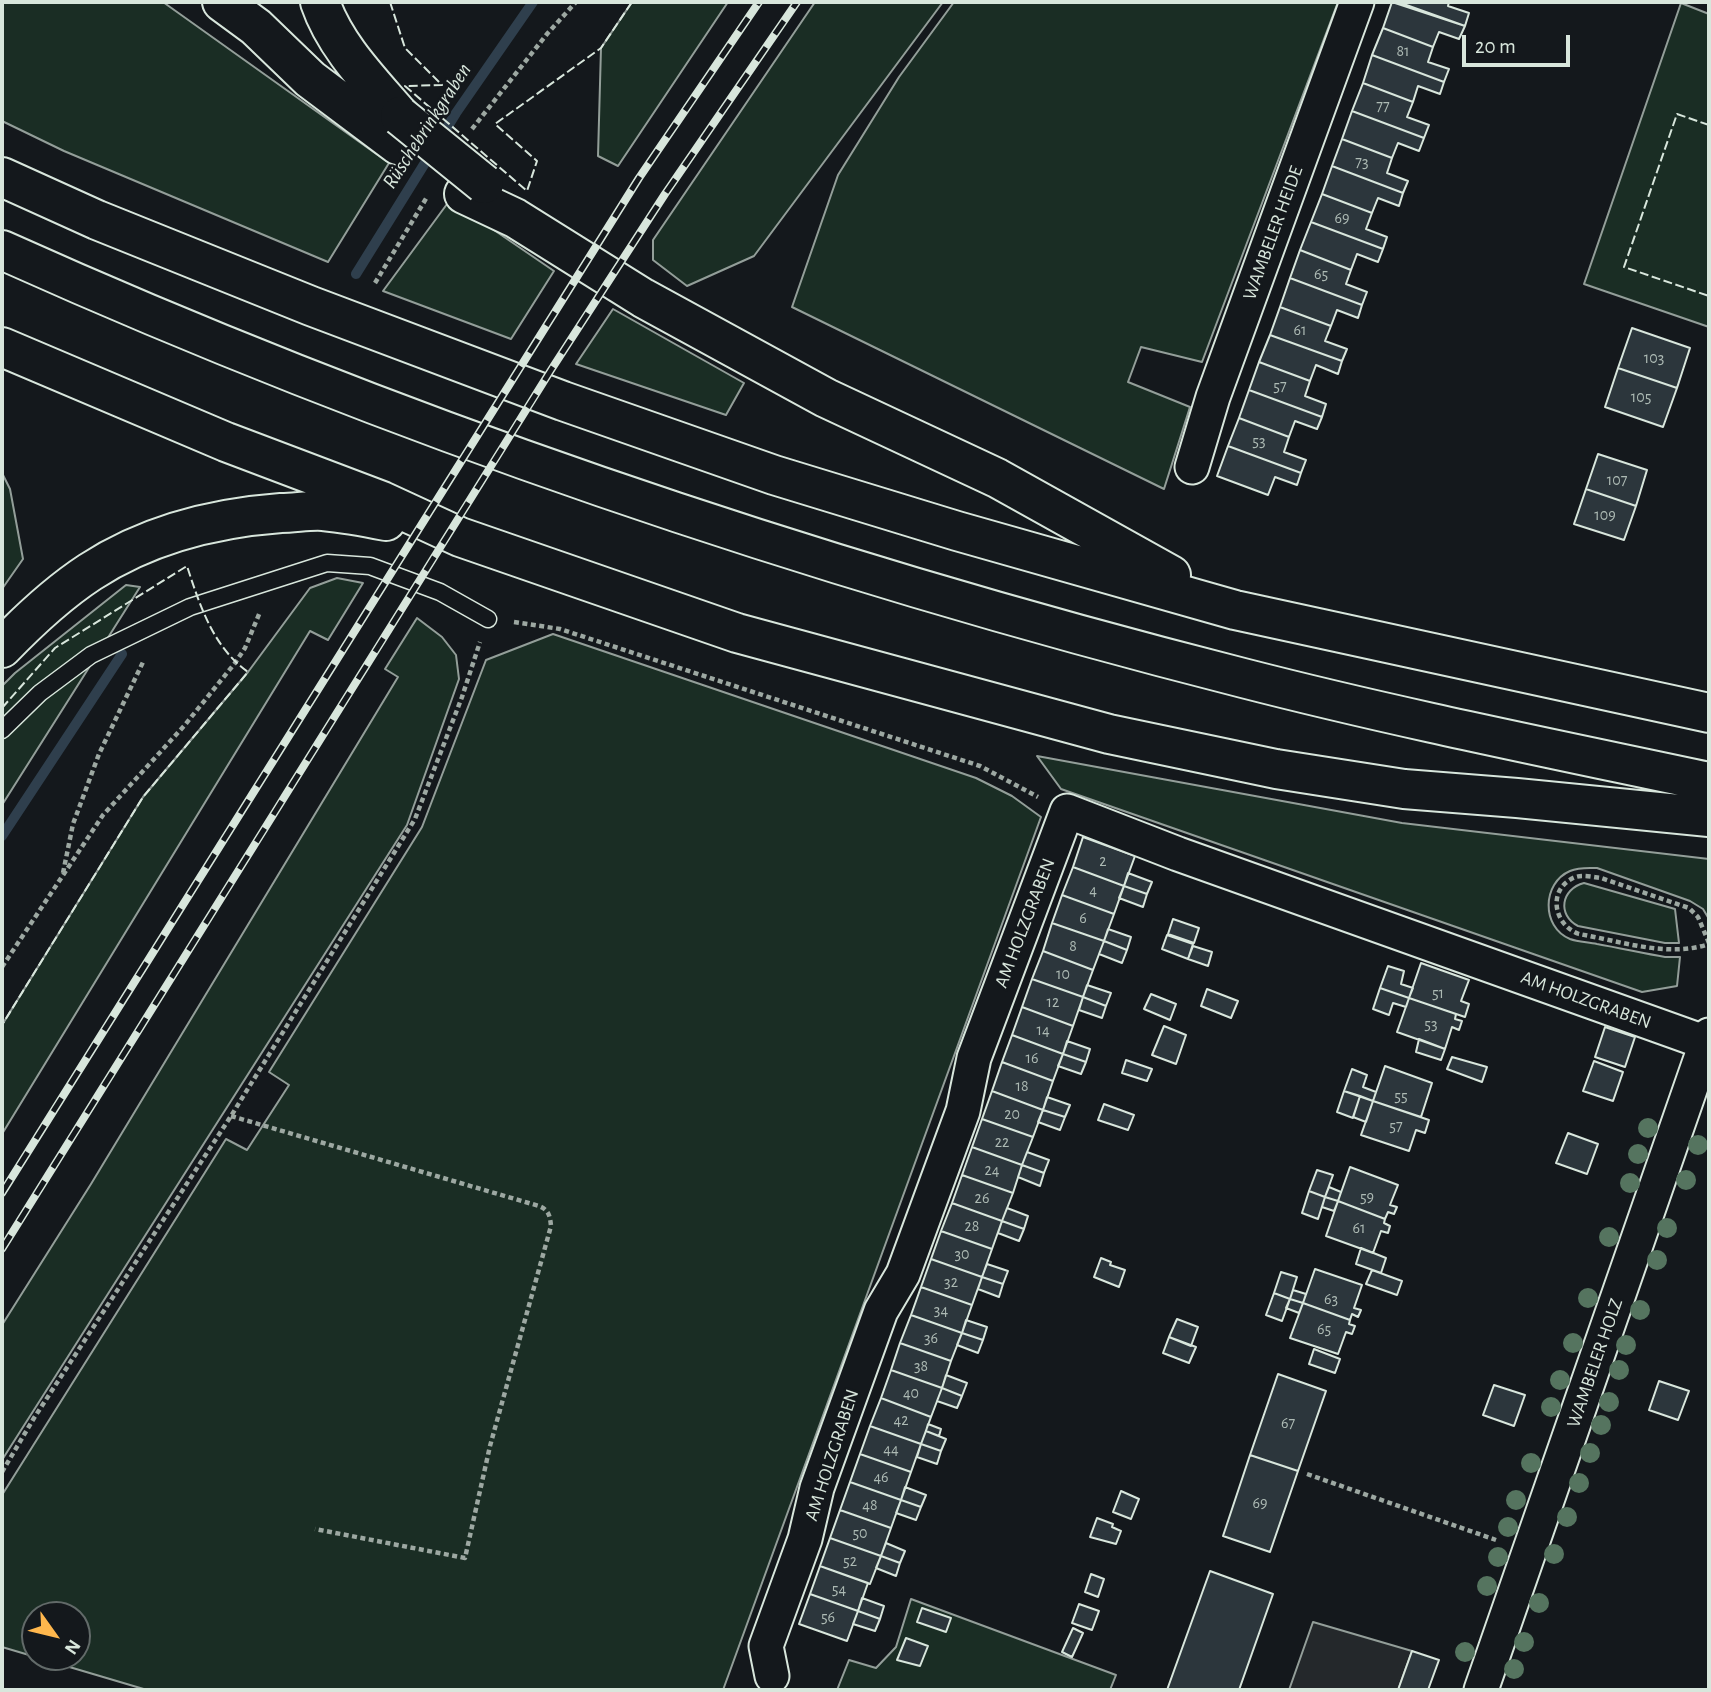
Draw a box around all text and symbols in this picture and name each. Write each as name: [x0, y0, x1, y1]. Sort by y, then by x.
scale bar: [1466, 21, 1574, 65]
text: 20 m: [1475, 36, 1516, 57]
house number: 81: [1396, 41, 1410, 61]
water label: Rüschebrinkgraben: [377, 59, 477, 193]
house number: 77: [1376, 96, 1390, 116]
house number: 73: [1355, 152, 1369, 172]
street label: WAMBELER HEIDE: [1238, 163, 1308, 303]
house number: 69: [1334, 208, 1350, 228]
house number: 65: [1314, 264, 1328, 284]
house number: 61: [1293, 320, 1307, 340]
house number: 103: [1644, 348, 1664, 368]
house number: 57: [1273, 376, 1287, 396]
house number: 105: [1631, 387, 1651, 407]
house number: 53: [1252, 431, 1266, 451]
house number: 107: [1607, 470, 1627, 490]
house number: 109: [1594, 505, 1616, 525]
house number: 2: [1099, 851, 1107, 871]
street label: AM HOLZGRABEN: [990, 855, 1060, 991]
house number: 4: [1089, 880, 1097, 900]
house number: 6: [1079, 908, 1087, 928]
house number: 8: [1069, 936, 1077, 956]
house number: 10: [1056, 964, 1070, 984]
street label: AM HOLZGRABEN: [1518, 966, 1654, 1034]
house number: 51: [1432, 983, 1444, 1003]
house number: 12: [1047, 992, 1059, 1012]
house number: 53: [1424, 1014, 1438, 1034]
house number: 14: [1036, 1020, 1050, 1040]
house number: 16: [1025, 1048, 1039, 1068]
house number: 18: [1015, 1076, 1029, 1096]
house number: 55: [1394, 1086, 1408, 1106]
house number: 20: [1004, 1104, 1020, 1124]
house number: 57: [1389, 1116, 1403, 1136]
house number: 22: [995, 1132, 1009, 1152]
house number: 24: [985, 1160, 999, 1180]
house number: 59: [1360, 1187, 1374, 1207]
house number: 26: [975, 1188, 989, 1208]
house number: 28: [965, 1216, 979, 1236]
house number: 61: [1352, 1218, 1366, 1238]
house number: 30: [954, 1244, 970, 1264]
house number: 32: [944, 1272, 958, 1292]
house number: 63: [1324, 1289, 1338, 1309]
street label: WAMBELER HOLZ: [1562, 1295, 1628, 1431]
house number: 34: [934, 1300, 948, 1320]
house number: 65: [1317, 1319, 1331, 1339]
house number: 36: [924, 1328, 938, 1348]
house number: 38: [914, 1356, 928, 1376]
house number: 40: [903, 1383, 919, 1403]
street label: AM HOLZGRABEN: [800, 1386, 864, 1524]
house number: 42: [894, 1410, 908, 1430]
house number: 67: [1281, 1413, 1295, 1433]
house number: 44: [883, 1439, 899, 1459]
house number: 46: [873, 1467, 889, 1487]
house number: 69: [1252, 1493, 1268, 1513]
house number: 48: [862, 1495, 878, 1515]
house number: 50: [852, 1523, 868, 1543]
house number: 52: [843, 1551, 857, 1571]
house number: 54: [832, 1579, 846, 1599]
north arrow: [21, 1601, 91, 1671]
house number: 56: [821, 1607, 835, 1627]
text: N: [61, 1636, 84, 1658]

